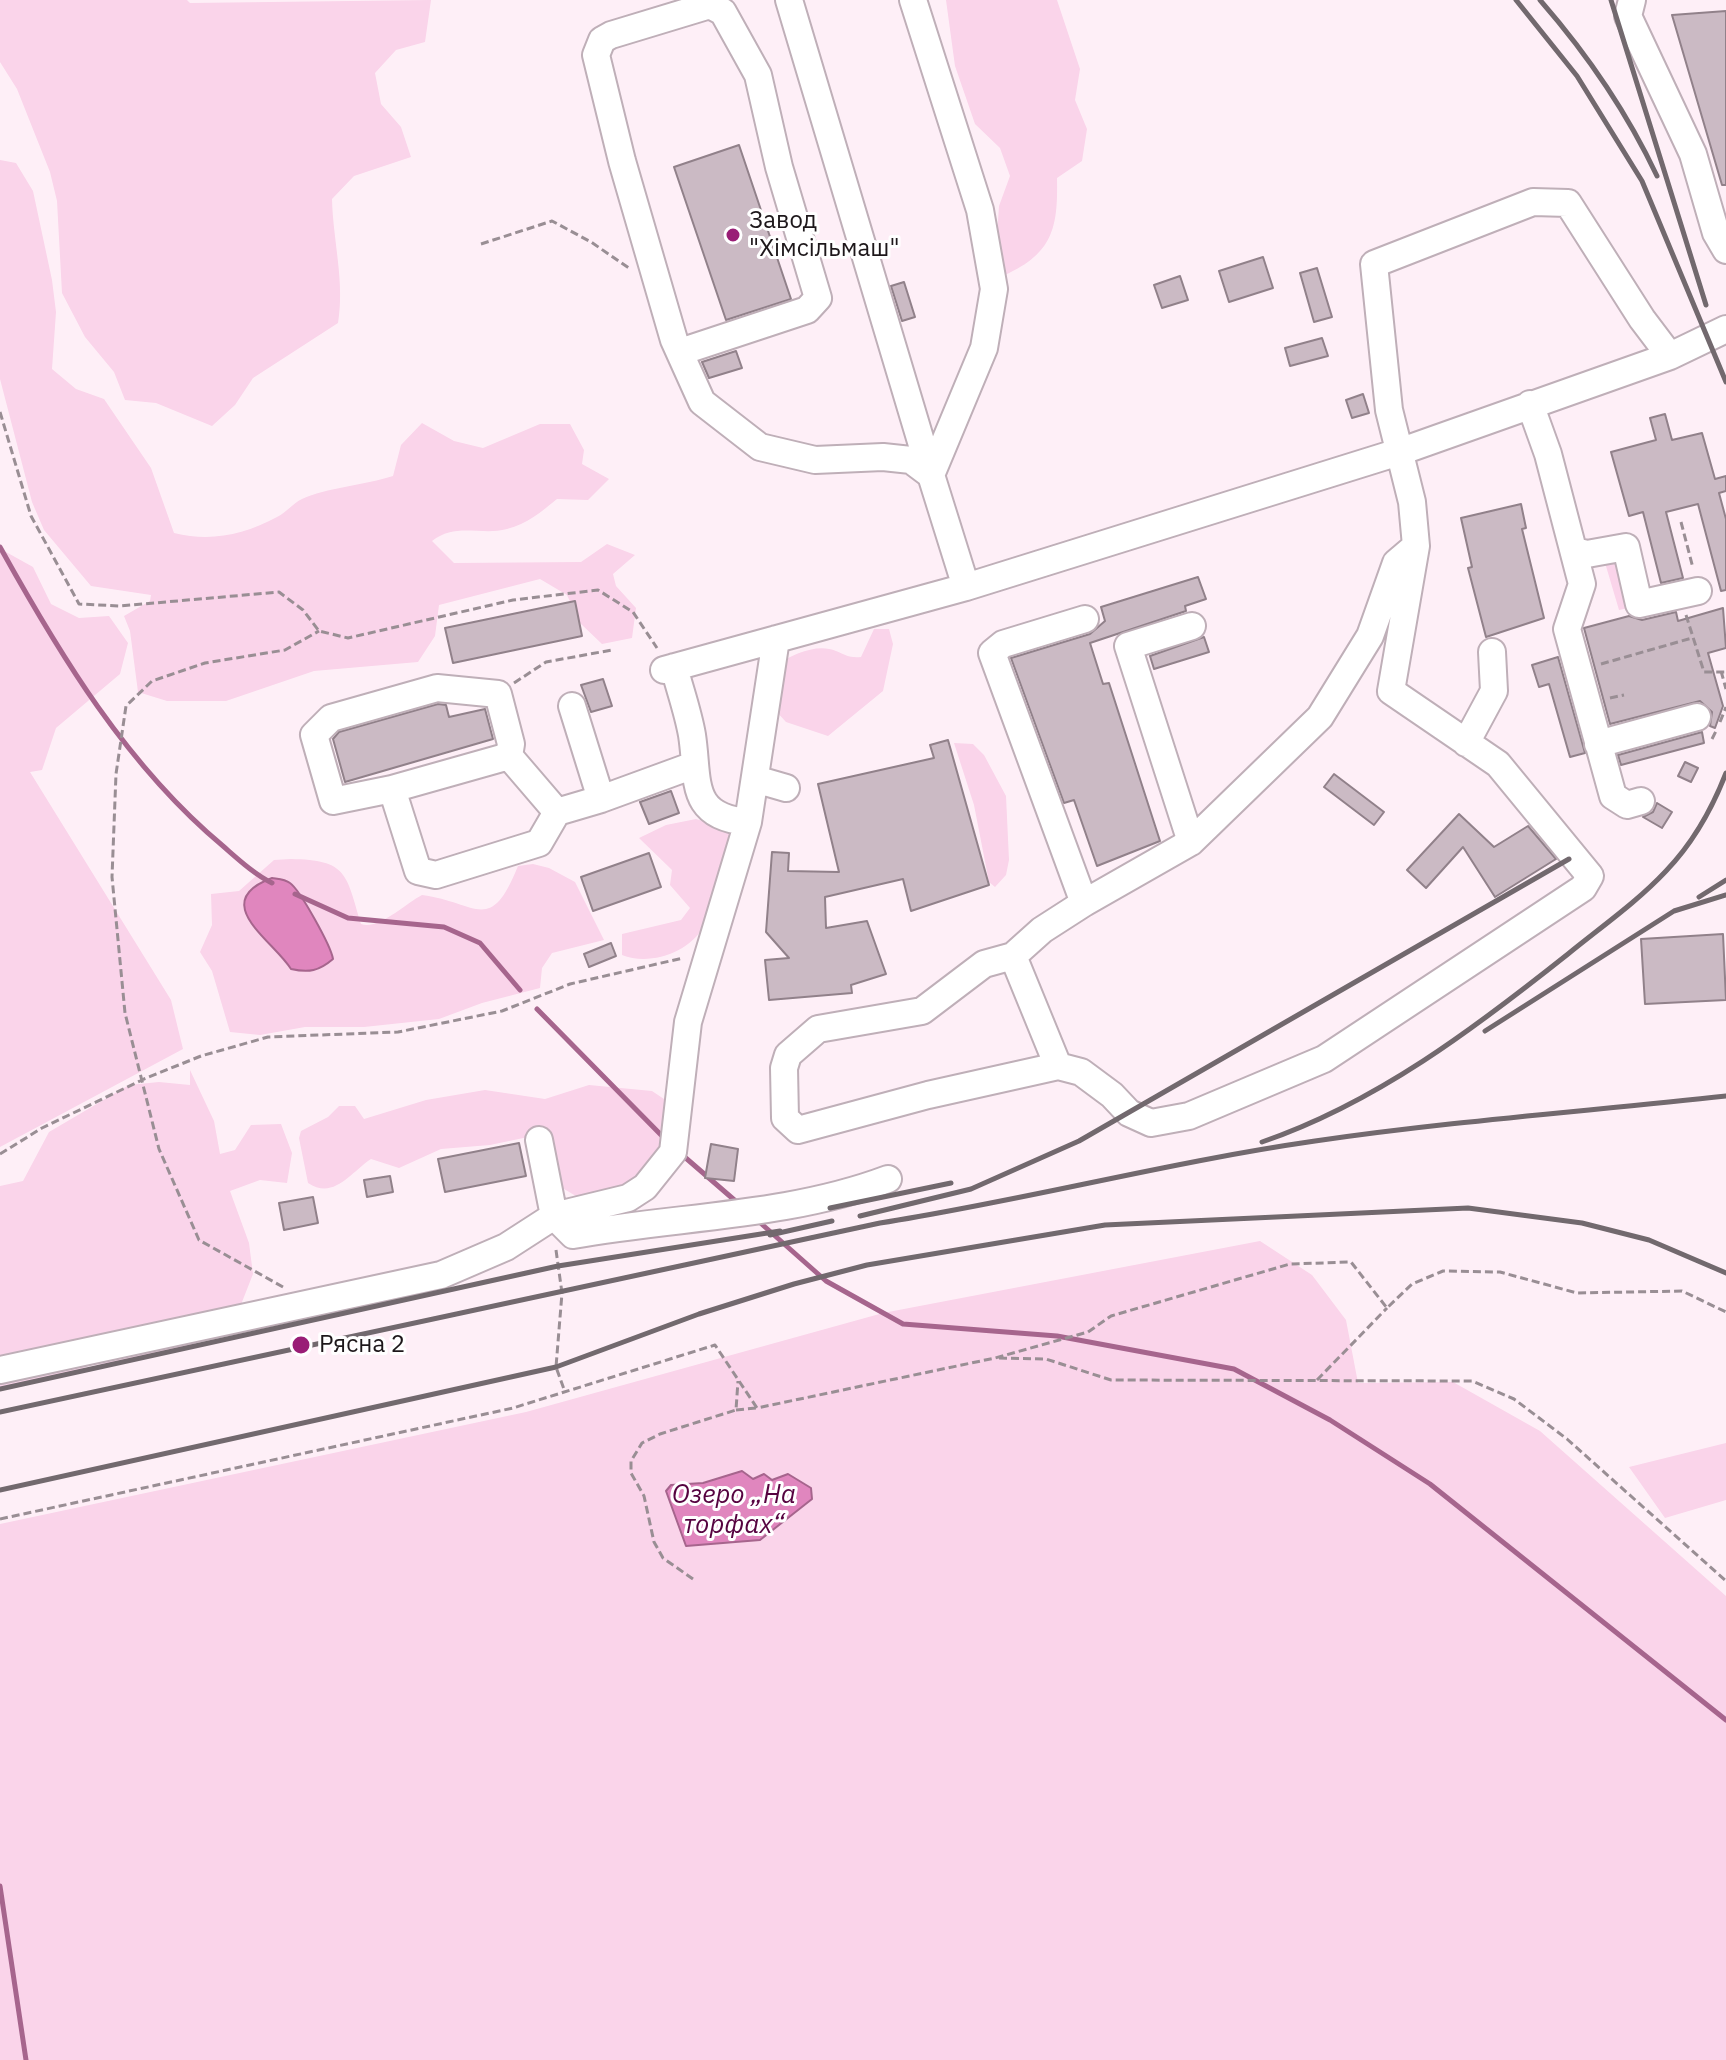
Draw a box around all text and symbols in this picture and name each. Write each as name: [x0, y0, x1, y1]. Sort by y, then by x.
place label: Завод "Хімсільмаш": [749, 207, 900, 263]
marker: Завод "Хімсільмаш": [724, 226, 742, 244]
place label: Рясна 2: [319, 1331, 405, 1359]
marker: Рясна 2: [290, 1334, 312, 1356]
water label: Озеро „На торфах“: [672, 1479, 796, 1540]

